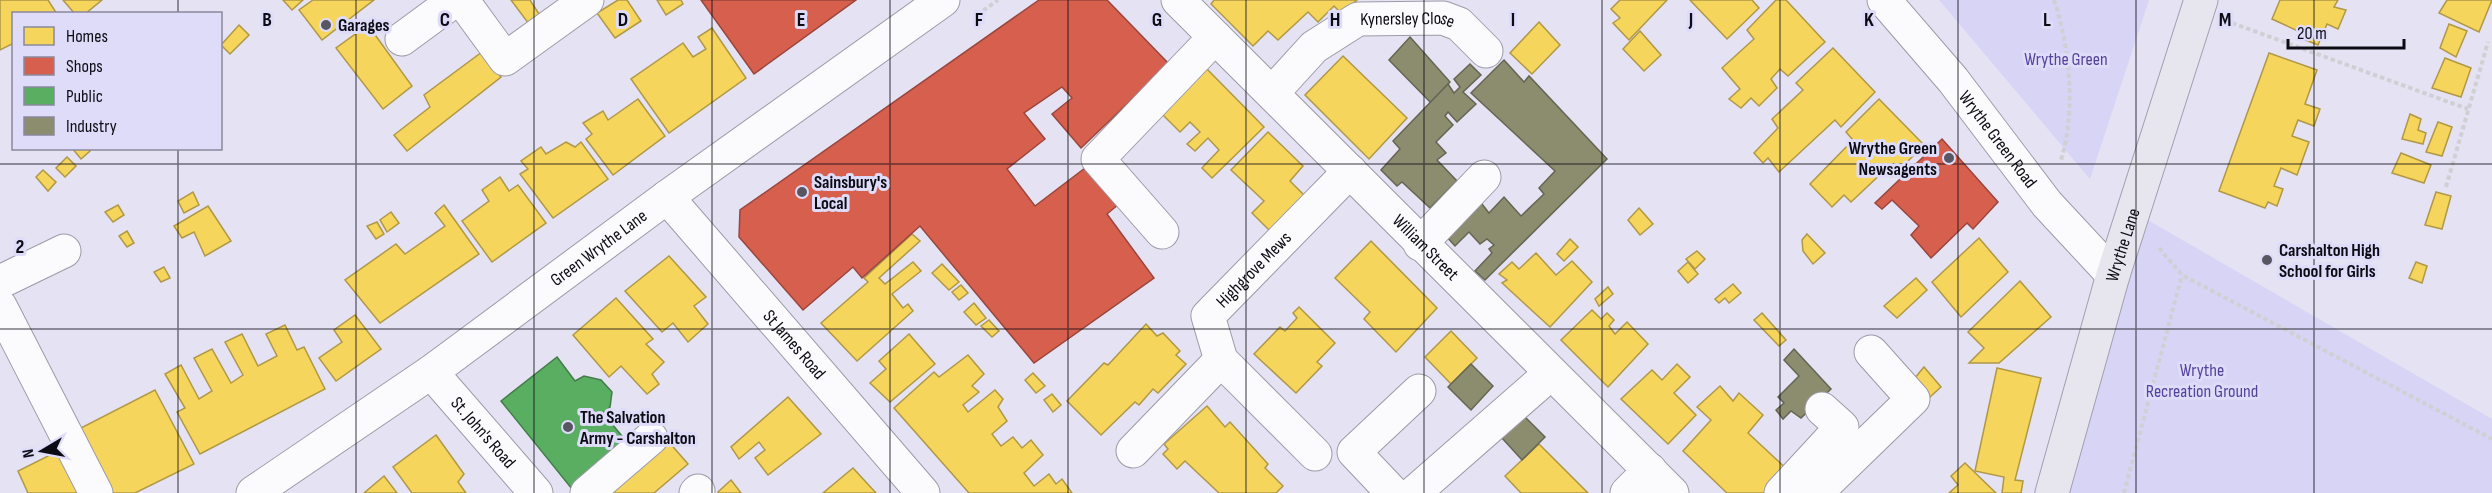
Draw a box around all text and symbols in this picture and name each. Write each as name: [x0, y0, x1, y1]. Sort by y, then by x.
text: B: [262, 8, 272, 32]
text: C: [440, 8, 450, 32]
text: D: [618, 8, 628, 32]
text: E: [797, 8, 805, 32]
text: F: [975, 8, 983, 32]
text: G: [1152, 8, 1162, 32]
text: H: [1330, 8, 1340, 32]
street label: Kynersley Close: [1360, 8, 1458, 32]
text: I: [1511, 8, 1515, 32]
text: J: [1688, 8, 1693, 32]
text: K: [1864, 8, 1874, 32]
text: L: [2043, 8, 2051, 32]
text: M: [2219, 8, 2231, 32]
legend: [12, 12, 222, 150]
scale bar: [2288, 12, 2404, 50]
place label: Garages: [338, 15, 390, 36]
marker: Garages: [319, 18, 333, 32]
text: 20 m: [2297, 23, 2327, 44]
text: Homes: [66, 26, 108, 47]
park label: Wrythe Green: [2024, 49, 2108, 70]
text: Shops: [66, 56, 103, 77]
text: Public: [66, 86, 103, 107]
street label: Wrythe Green Road: [1954, 87, 2041, 192]
text: Industry: [66, 116, 117, 137]
place label: Wrythe Green Newsagents: [1849, 138, 1937, 180]
marker: Wrythe Green Newsagents: [1942, 151, 1956, 165]
place label: Sainsbury's Local: [814, 172, 887, 214]
marker: Sainsbury's Local: [795, 185, 809, 199]
street label: Green Wrythe Lane: [547, 205, 651, 291]
street label: Wrythe Lane: [2102, 206, 2145, 284]
street label: William Street: [1388, 210, 1463, 285]
street label: Highgrove Mews: [1212, 227, 1296, 312]
text: 2: [16, 235, 24, 259]
place label: Carshalton High School for Girls: [2279, 240, 2380, 282]
marker: Carshalton High School for Girls: [2260, 253, 2274, 267]
street label: St James Road: [758, 306, 830, 384]
park label: Wrythe Recreation Ground: [2146, 360, 2258, 402]
street label: St. John's Road: [446, 393, 520, 473]
place label: The Salvation Army - Carshalton: [579, 407, 696, 449]
marker: The Salvation Army - Carshalton: [561, 420, 575, 434]
north arrow: [12, 421, 72, 481]
text: N: [19, 447, 39, 459]

